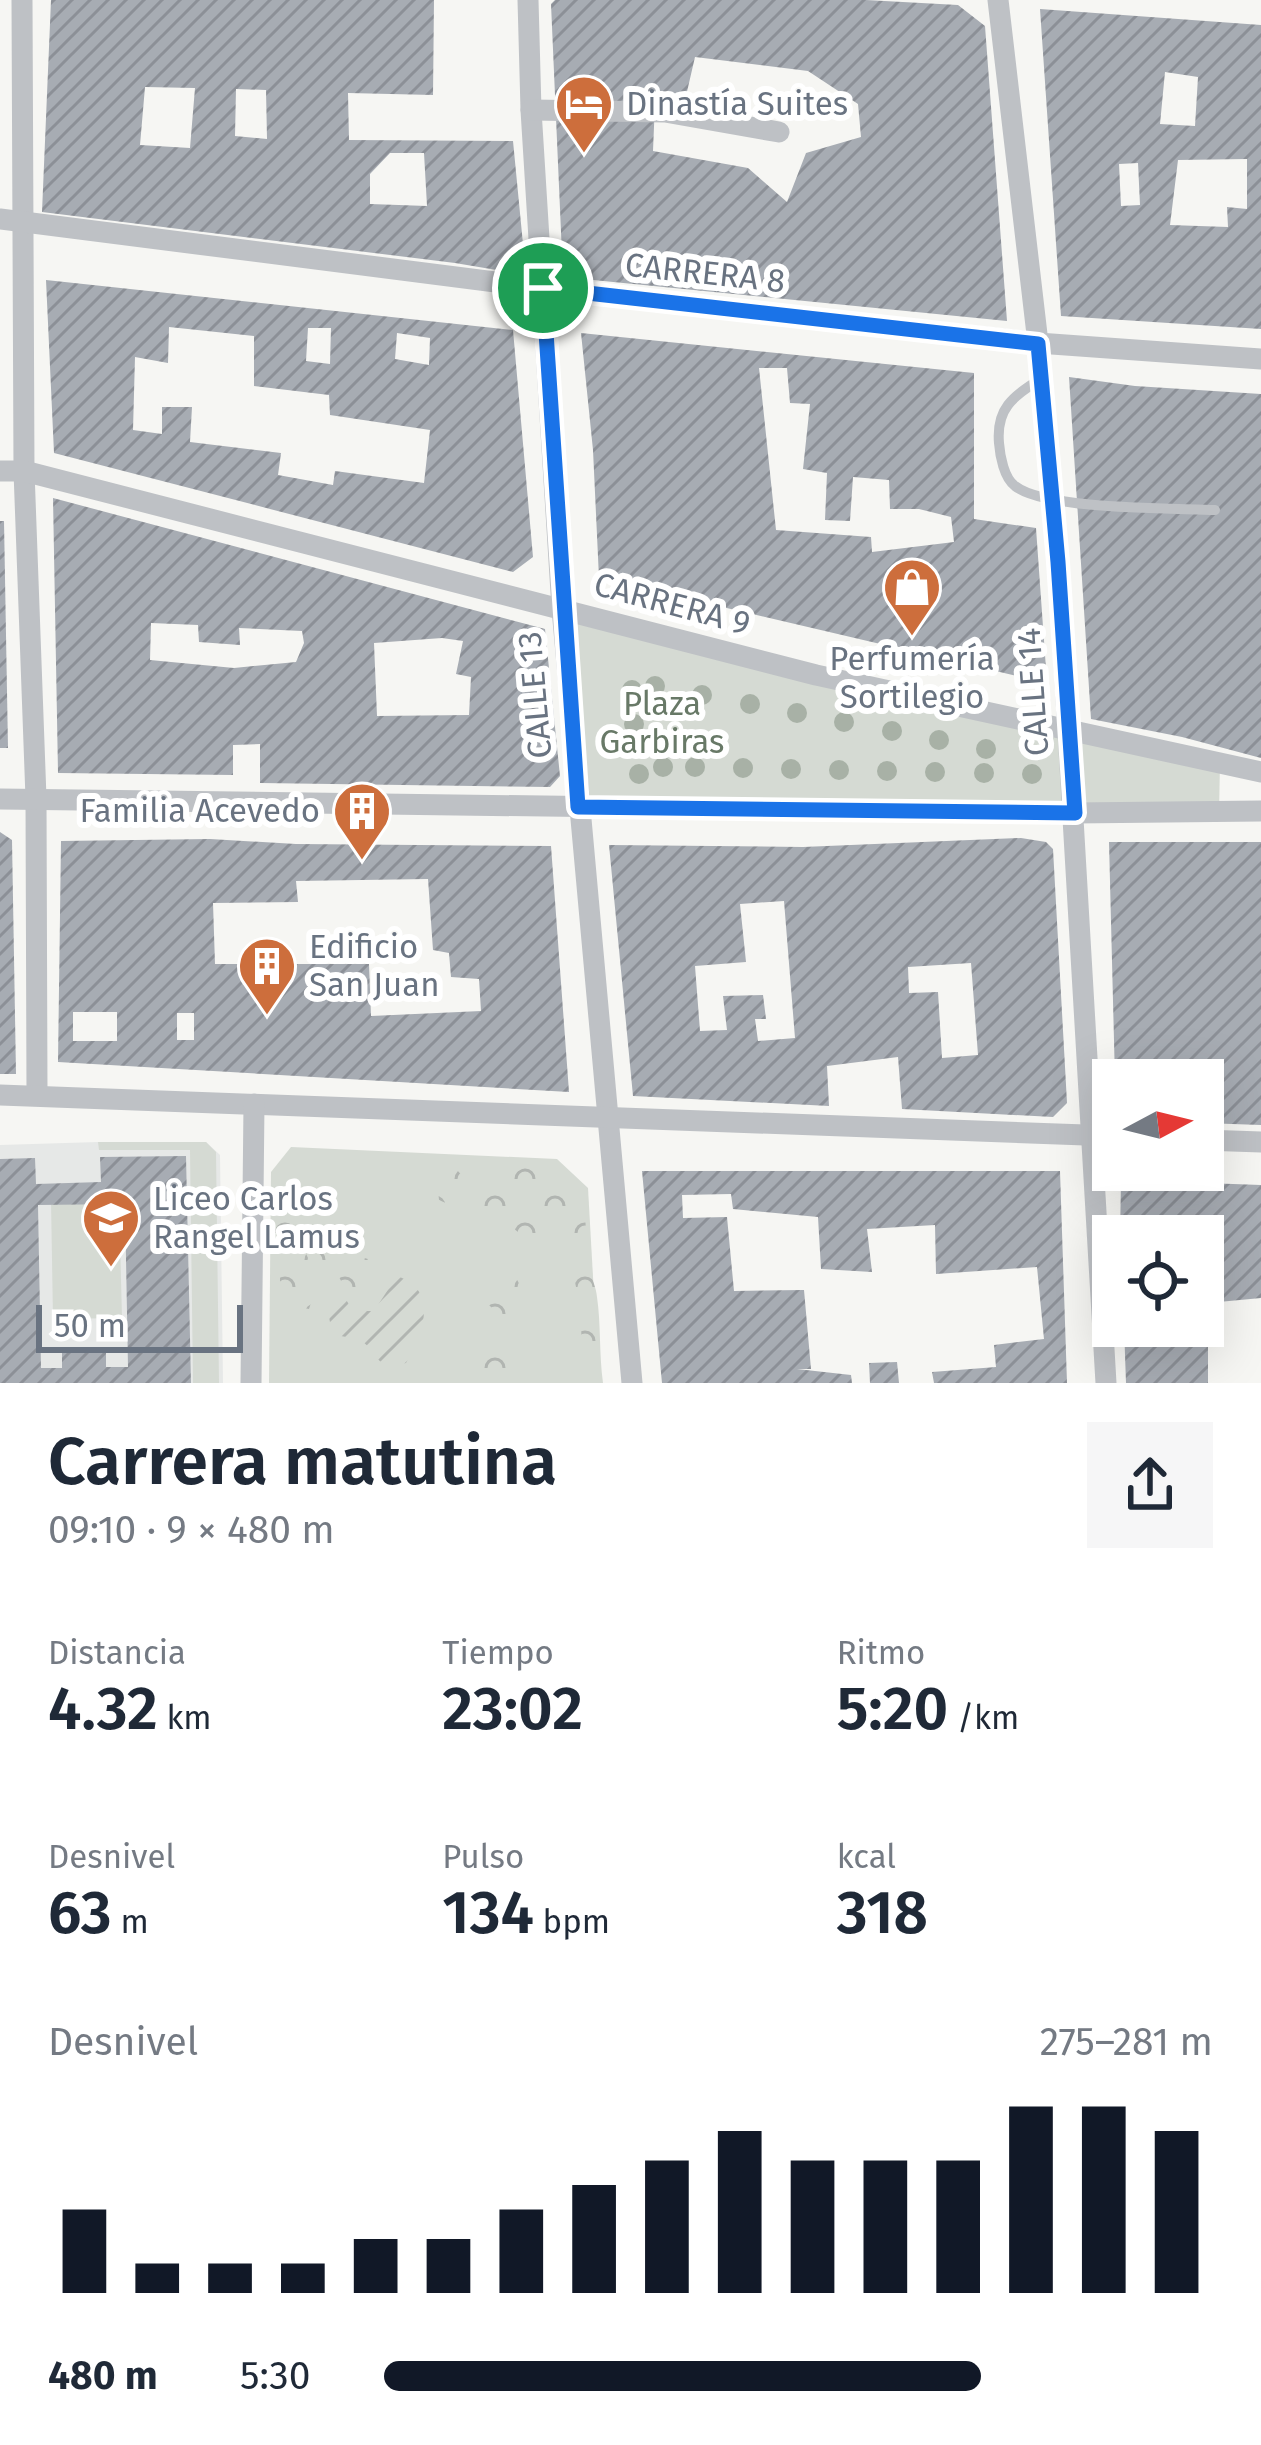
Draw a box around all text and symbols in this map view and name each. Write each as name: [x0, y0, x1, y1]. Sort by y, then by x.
hotel icon: Dinastía Suites: [553, 73, 615, 155]
place label: Dinastía Suites: [626, 84, 848, 124]
pin: [492, 237, 594, 339]
street label: CARRERA 8: [623, 245, 787, 301]
icon: arrive: [510, 255, 576, 321]
shop icon: Perfumería Sortilegio: [881, 556, 943, 638]
street label: CARRERA 9: [590, 564, 754, 644]
street label: CALLE 14: [1009, 627, 1057, 757]
street label: CALLE 13: [510, 630, 560, 760]
place label: Perfumería Sortilegio: [829, 639, 995, 717]
park label: Plaza Garbiras: [599, 684, 725, 762]
building icon: Familia Acevedo: [331, 780, 393, 862]
place label: Familia Acevedo: [80, 791, 320, 831]
place label: Edificio San Juan: [309, 927, 440, 1005]
building icon: Edificio San Juan: [236, 935, 298, 1017]
north arrow: [1092, 1059, 1224, 1191]
map controls: [1092, 1059, 1224, 1347]
place label: Liceo Carlos Rangel Lamus: [153, 1179, 360, 1257]
school or university icon: Liceo Carlos Rangel Lamus: [80, 1187, 142, 1269]
button: locate: [1092, 1215, 1224, 1347]
scale bar: [36, 1299, 243, 1352]
text: 50 m: [54, 1306, 126, 1346]
text: Carrera matutina: [48, 1422, 557, 1501]
button: share: [1087, 1422, 1213, 1548]
text: 09:10 · 9 × 480 m: [48, 1507, 335, 1553]
text: Distancia: [48, 1633, 186, 1673]
text: Tiempo: [442, 1633, 554, 1673]
text: Ritmo: [837, 1633, 925, 1673]
text: 4.32: [48, 1673, 158, 1745]
text: 23:02: [442, 1673, 583, 1745]
text: 5:20: [837, 1673, 948, 1745]
text: km: [158, 1698, 212, 1738]
text: /km: [948, 1698, 1019, 1738]
text: Desnivel: [48, 1837, 175, 1877]
text: Pulso: [442, 1837, 524, 1877]
text: kcal: [837, 1837, 896, 1877]
text: 63: [48, 1877, 112, 1949]
text: 134: [442, 1877, 534, 1949]
text: 318: [837, 1877, 928, 1949]
text: m: [112, 1902, 149, 1942]
text: bpm: [534, 1902, 610, 1942]
text: Desnivel: [48, 2019, 198, 2065]
text: 275–281 m: [1040, 2019, 1213, 2065]
text: 480 m: [48, 2353, 158, 2399]
text: 5:30: [240, 2353, 310, 2399]

